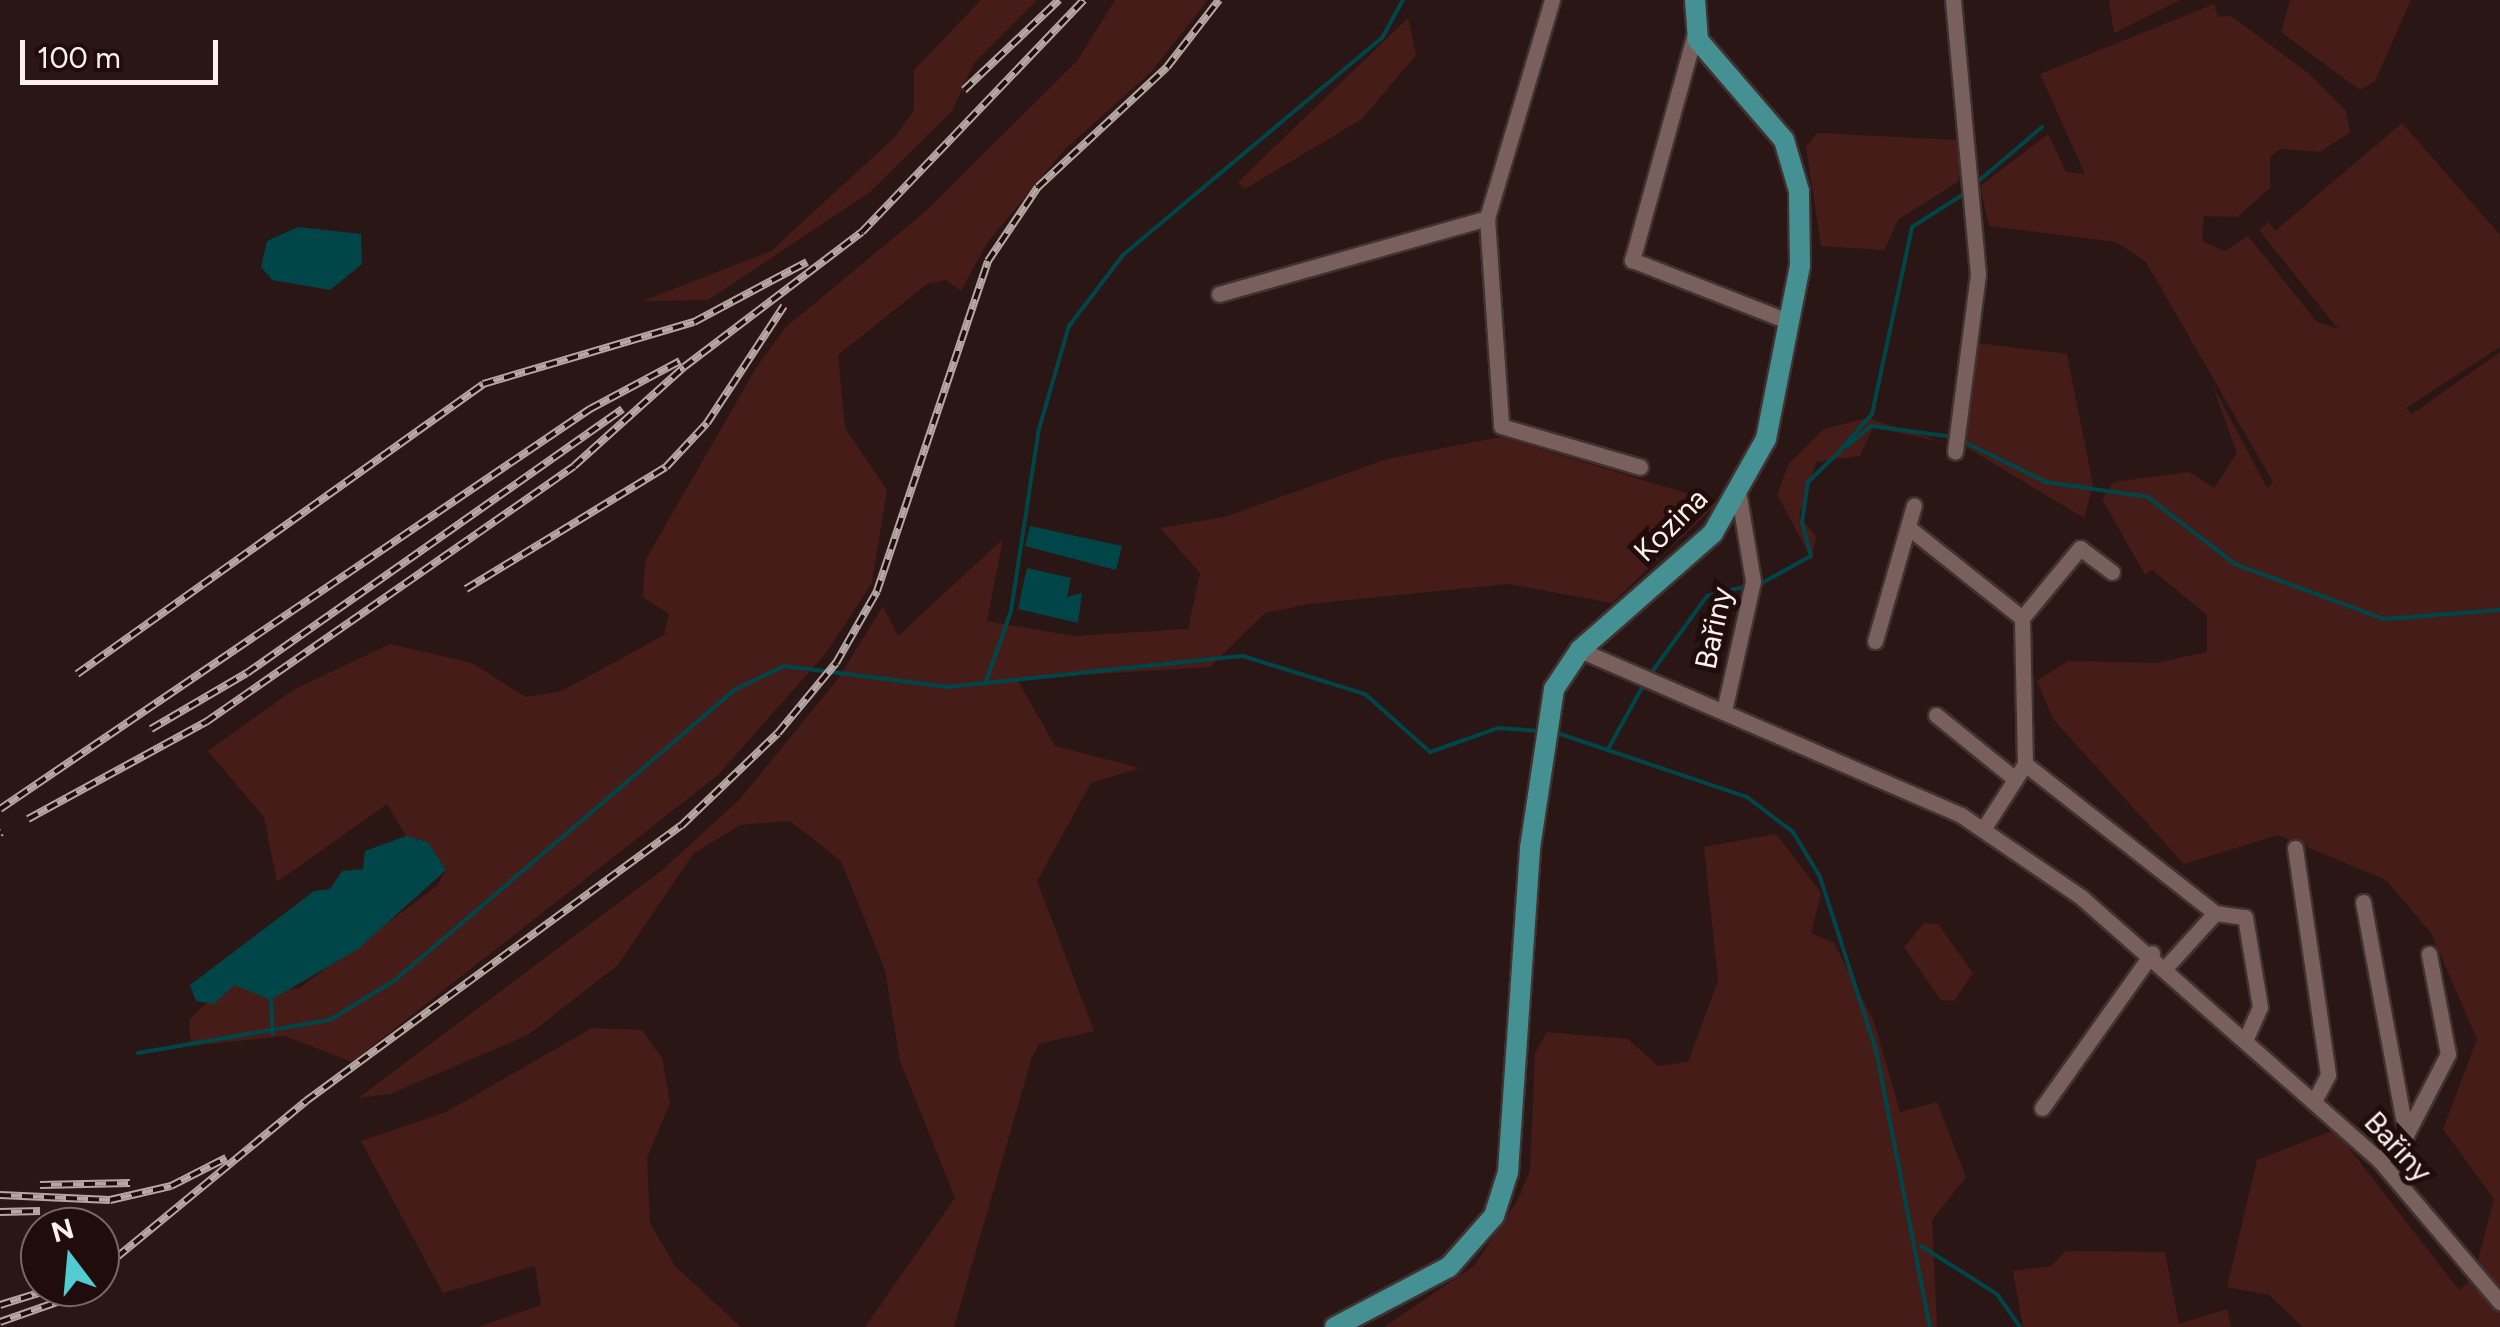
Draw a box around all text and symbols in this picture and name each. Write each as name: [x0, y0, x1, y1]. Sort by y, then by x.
scale bar: [25, 20, 222, 82]
text: 100 m: [37, 39, 121, 76]
street label: Kozina: [1627, 481, 1715, 569]
street label: Bařiny: [1688, 584, 1740, 672]
street label: Bařiny: [2357, 1104, 2439, 1190]
north arrow: [20, 1207, 120, 1307]
text: N: [47, 1211, 77, 1249]

